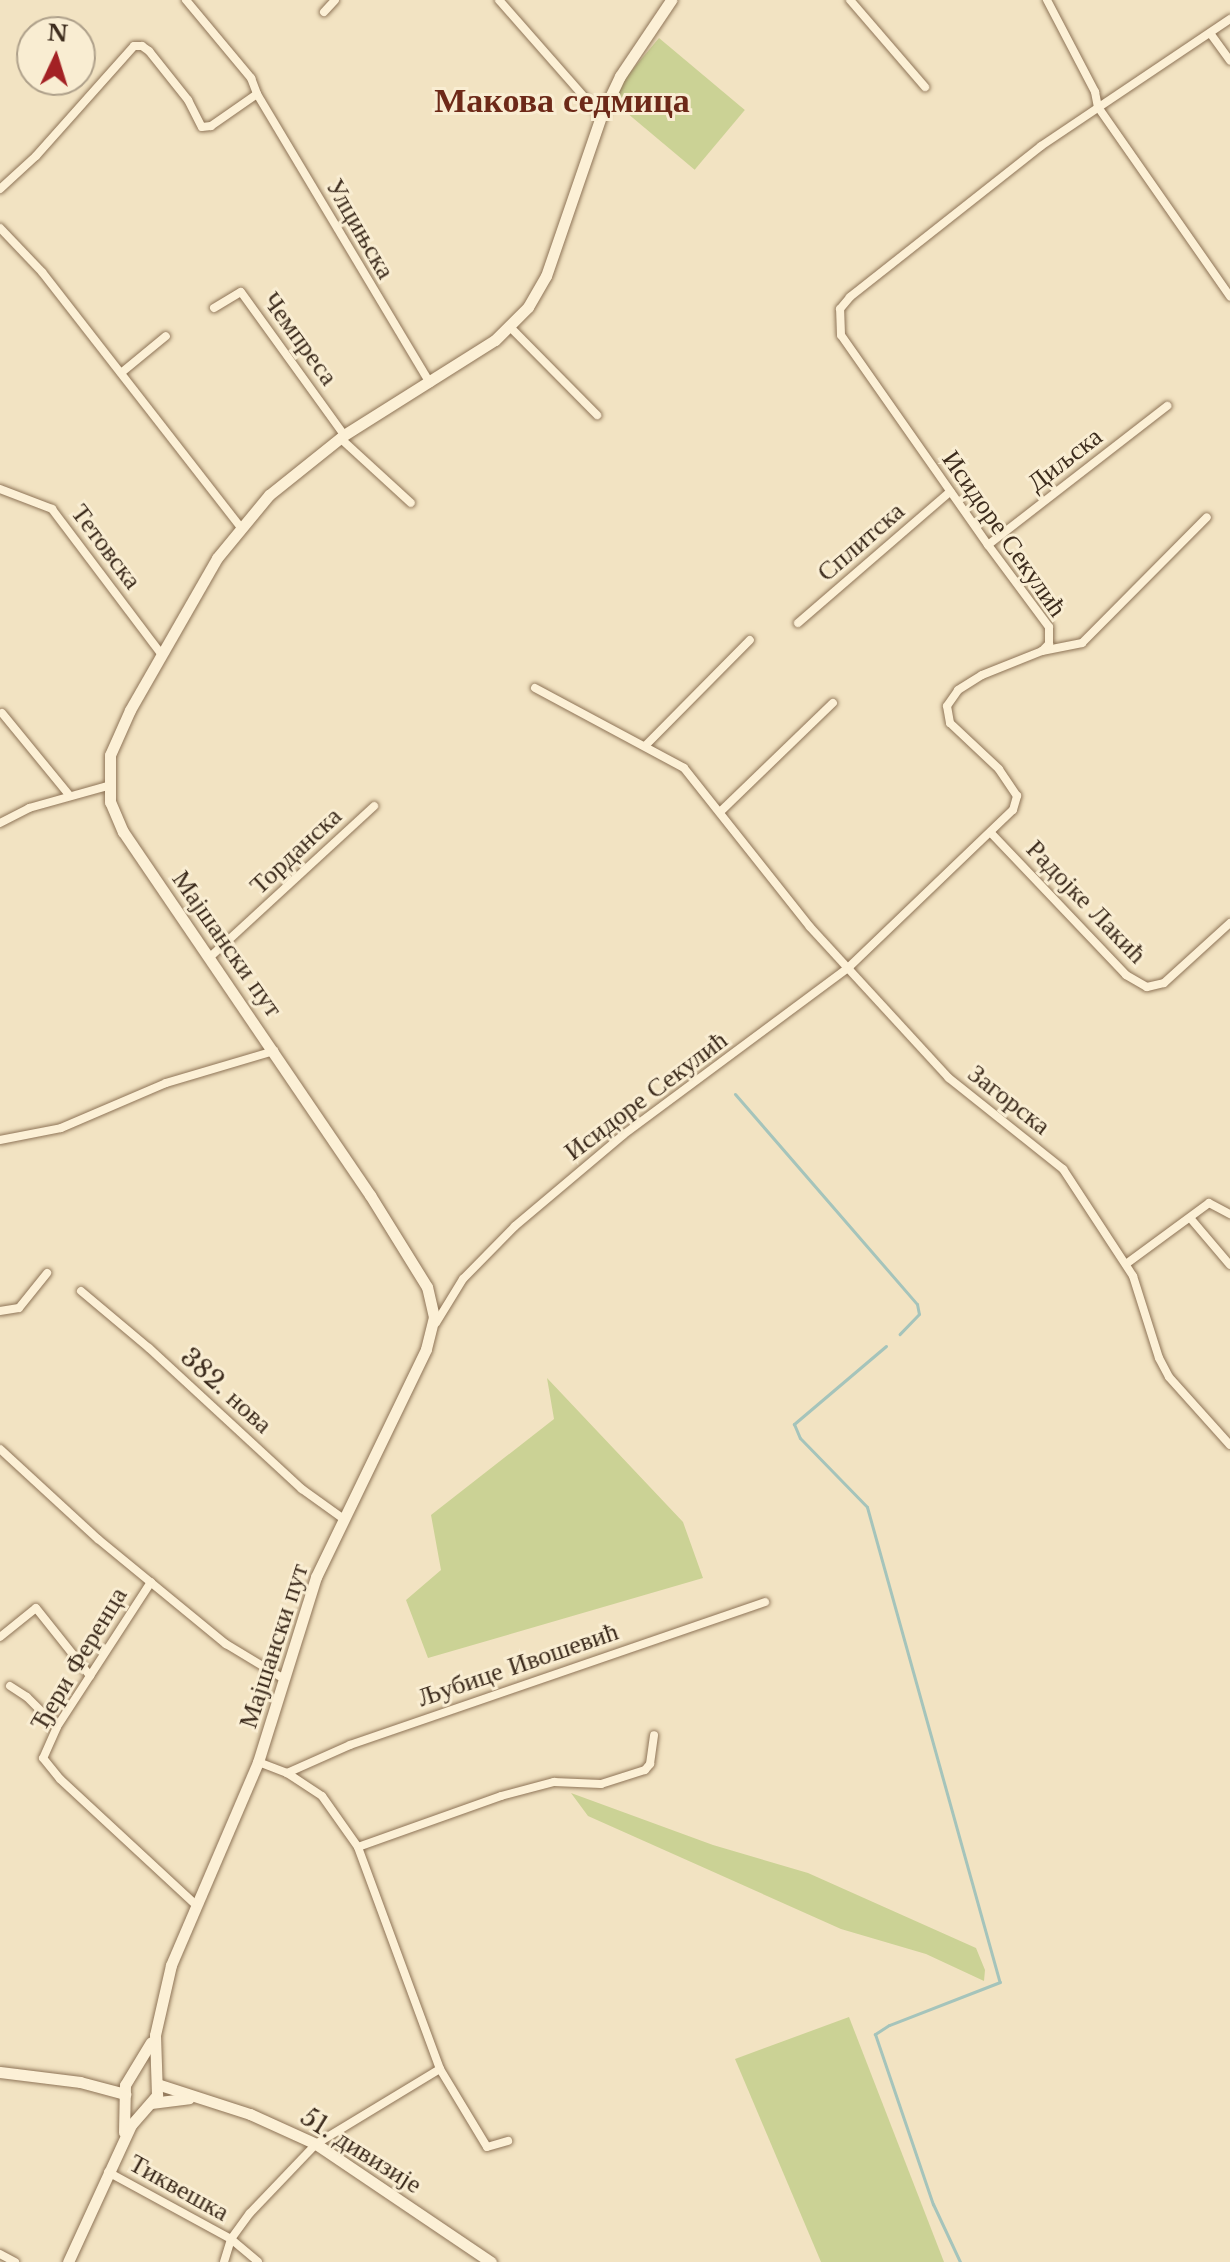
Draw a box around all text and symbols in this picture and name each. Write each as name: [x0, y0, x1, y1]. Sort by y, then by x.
north arrow: [16, 16, 96, 96]
text: N: [46, 19, 69, 48]
district label: Макова седмица: [434, 81, 690, 121]
street label: Улцињска: [319, 173, 401, 285]
street label: Чемпреса: [256, 286, 344, 392]
street label: Диљска: [1022, 421, 1108, 499]
street label: Исидоре Секулић: [935, 445, 1073, 623]
street label: Сплитска: [811, 496, 911, 588]
street label: Тетовска: [64, 499, 148, 595]
street label: Торданска: [244, 801, 348, 901]
street label: Радојке Лакић: [1019, 834, 1153, 970]
street label: Мајшански пут: [165, 865, 289, 1023]
street label: Исидоре Секулић: [558, 1025, 734, 1167]
street label: Загорска: [962, 1058, 1056, 1142]
street label: 382. нова: [174, 1342, 278, 1440]
street label: Мајшански пут: [233, 1560, 315, 1732]
street label: Ђери Ференца: [24, 1582, 134, 1736]
street label: Љубице Ивошевић: [414, 1616, 622, 1714]
street label: 51. дивизије: [295, 2101, 427, 2201]
street label: Тиквешка: [124, 2148, 234, 2228]

